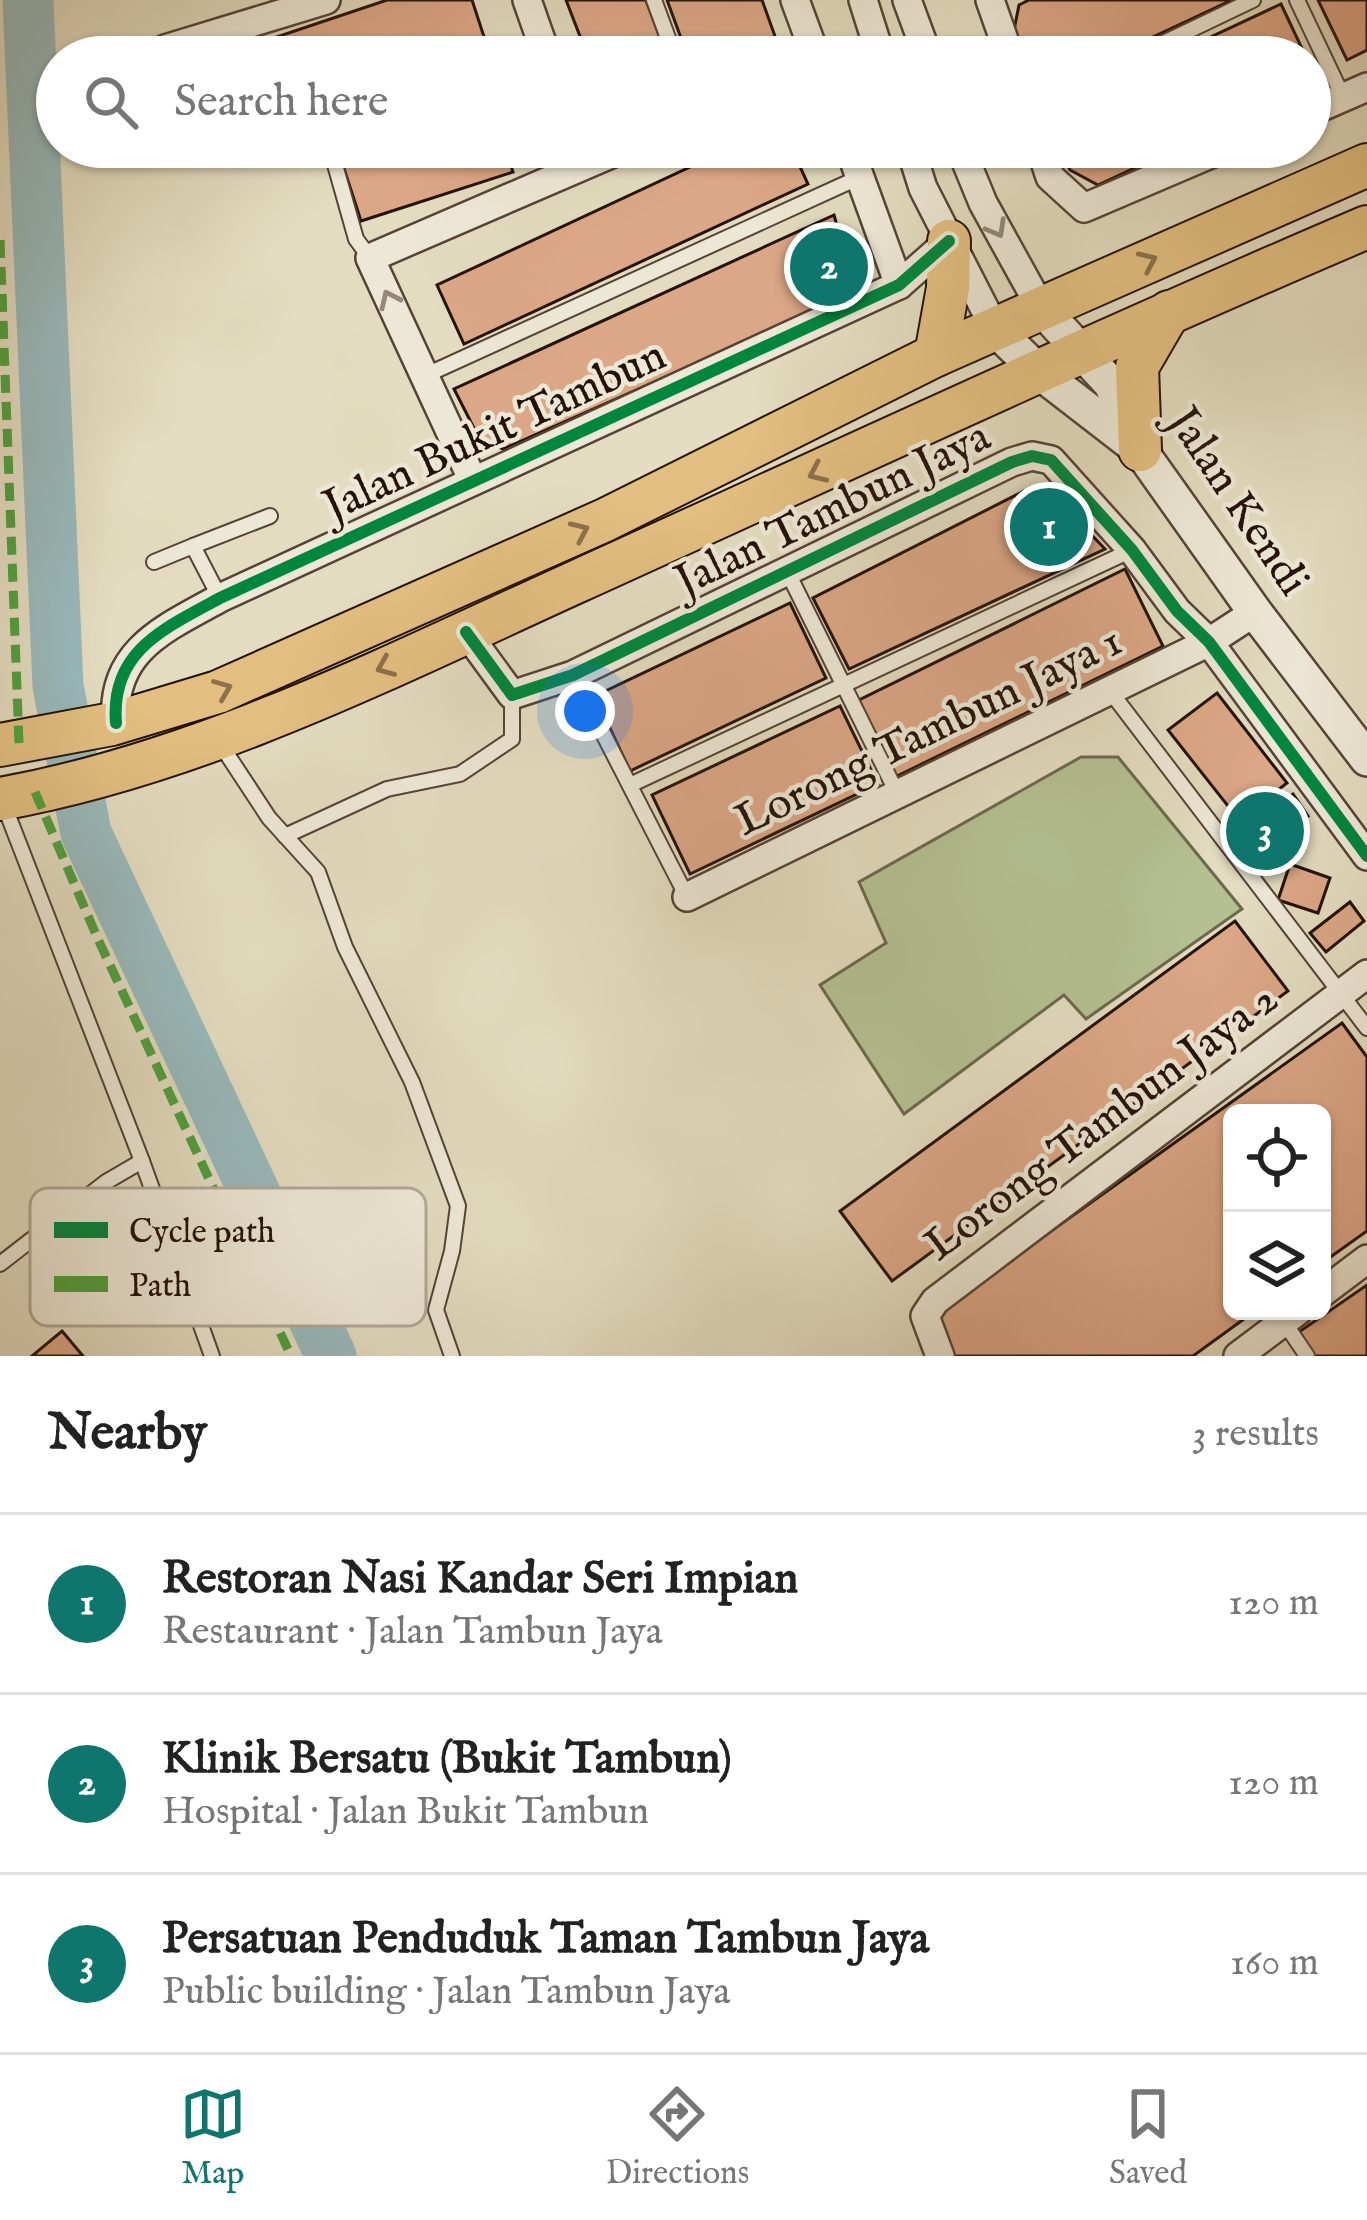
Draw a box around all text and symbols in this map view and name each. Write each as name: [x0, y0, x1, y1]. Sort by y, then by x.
search box: [36, 36, 1331, 168]
icon: search: [78, 69, 144, 135]
text: Search here: [174, 74, 388, 131]
one-way arrow: [983, 216, 1006, 237]
pin: 2: [790, 222, 868, 312]
one-way arrow: [1135, 251, 1157, 275]
one-way arrow: [380, 290, 403, 311]
street label: Jalan Bukit Tambun: [310, 328, 675, 538]
street label: Jalan Kendi: [1150, 393, 1321, 607]
street label: Jalan Tambun Jaya: [661, 409, 1001, 613]
one-way arrow: [808, 458, 829, 482]
pin: 1: [1010, 482, 1088, 572]
one-way arrow: [568, 522, 589, 546]
street label: Lorong Tambun Jaya 1: [726, 614, 1132, 850]
one-way arrow: [376, 652, 397, 676]
one-way arrow: [212, 679, 233, 703]
your location: [555, 681, 615, 741]
pin: 3: [1226, 786, 1304, 876]
street label: Lorong Tambun Jaya 2: [914, 971, 1290, 1275]
map controls: [1223, 1104, 1331, 1320]
button: locate: [1223, 1104, 1331, 1212]
legend: [30, 1188, 426, 1326]
text: Cycle path: [129, 1212, 275, 1254]
button: layers: [1223, 1212, 1331, 1320]
text: Path: [129, 1266, 191, 1308]
text: Nearby: [48, 1402, 207, 1467]
text: 3 results: [1192, 1410, 1319, 1459]
text: Restoran Nasi Kandar Seri Impian: [162, 1551, 798, 1608]
text: 1: [80, 1579, 94, 1628]
text: 120 m: [1228, 1579, 1319, 1628]
text: Restaurant · Jalan Tambun Jaya: [162, 1608, 663, 1657]
text: Klinik Bersatu (Bukit Tambun): [162, 1731, 732, 1788]
text: 2: [78, 1759, 96, 1808]
text: 120 m: [1228, 1759, 1319, 1808]
text: Hospital · Jalan Bukit Tambun: [162, 1788, 649, 1837]
text: Persatuan Penduduk Taman Tambun Jaya: [162, 1911, 929, 1968]
text: 3: [80, 1939, 94, 1988]
text: 160 m: [1230, 1939, 1319, 1988]
text: Public building · Jalan Tambun Jaya: [162, 1968, 730, 2017]
tab: Map: [180, 2081, 246, 2195]
tab: Directions: [606, 2081, 749, 2195]
tab: Saved: [1109, 2081, 1187, 2195]

